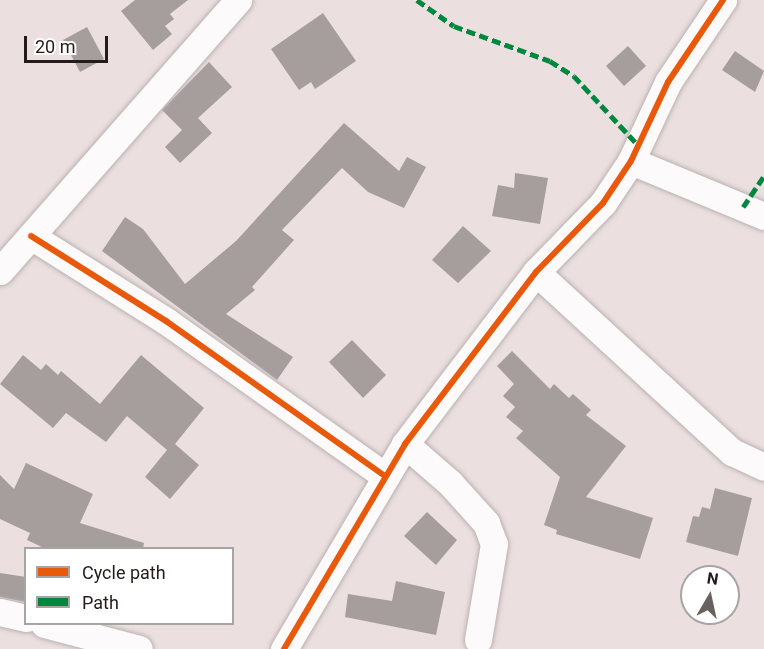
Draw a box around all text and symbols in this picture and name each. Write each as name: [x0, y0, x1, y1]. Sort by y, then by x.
scale bar: [27, 24, 111, 62]
text: 20 m: [35, 36, 75, 57]
legend: [24, 547, 234, 625]
text: Cycle path: [82, 562, 166, 583]
north arrow: [680, 565, 740, 625]
text: N: [706, 568, 720, 589]
text: Path: [82, 592, 119, 613]

